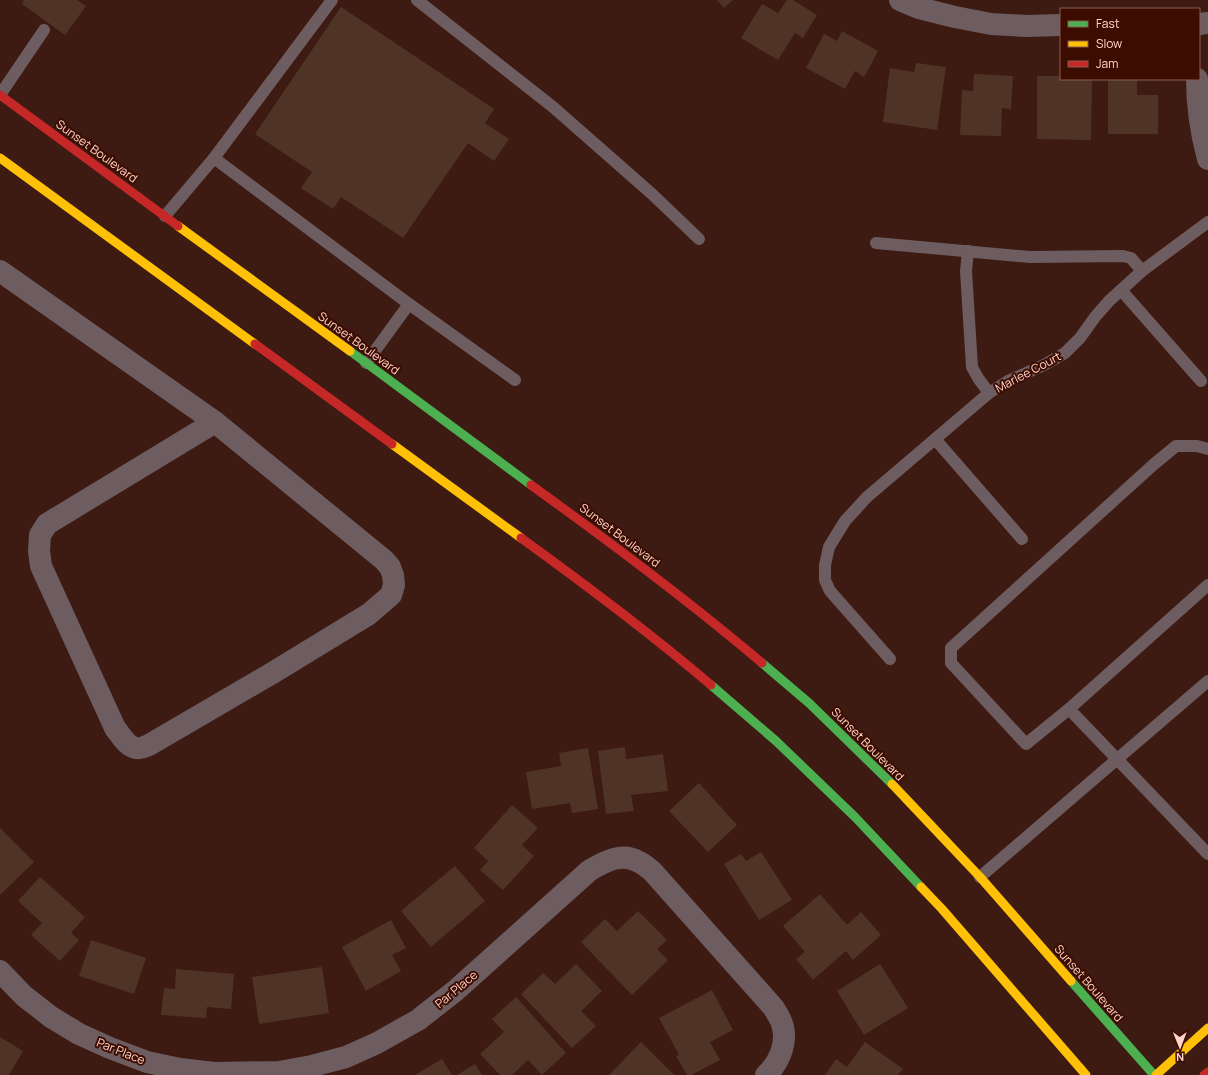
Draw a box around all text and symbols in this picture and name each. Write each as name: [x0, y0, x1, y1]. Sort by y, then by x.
legend: [1060, 8, 1200, 80]
text: Fast: [1096, 15, 1120, 32]
text: Slow: [1096, 35, 1122, 52]
text: Jam: [1096, 55, 1118, 72]
street label: Sunset Boulevard: [53, 116, 141, 186]
street label: Sunset Boulevard: [315, 308, 403, 378]
street label: Marlee Court: [992, 347, 1064, 396]
street label: Sunset Boulevard: [576, 499, 664, 571]
street label: Sunset Boulevard: [828, 704, 908, 784]
street label: Sunset Boulevard: [1051, 941, 1127, 1025]
street label: Par Place: [431, 966, 481, 1012]
north arrow: [1160, 1027, 1200, 1067]
street label: Par Place: [94, 1034, 148, 1068]
text: N: [1176, 1050, 1184, 1065]

